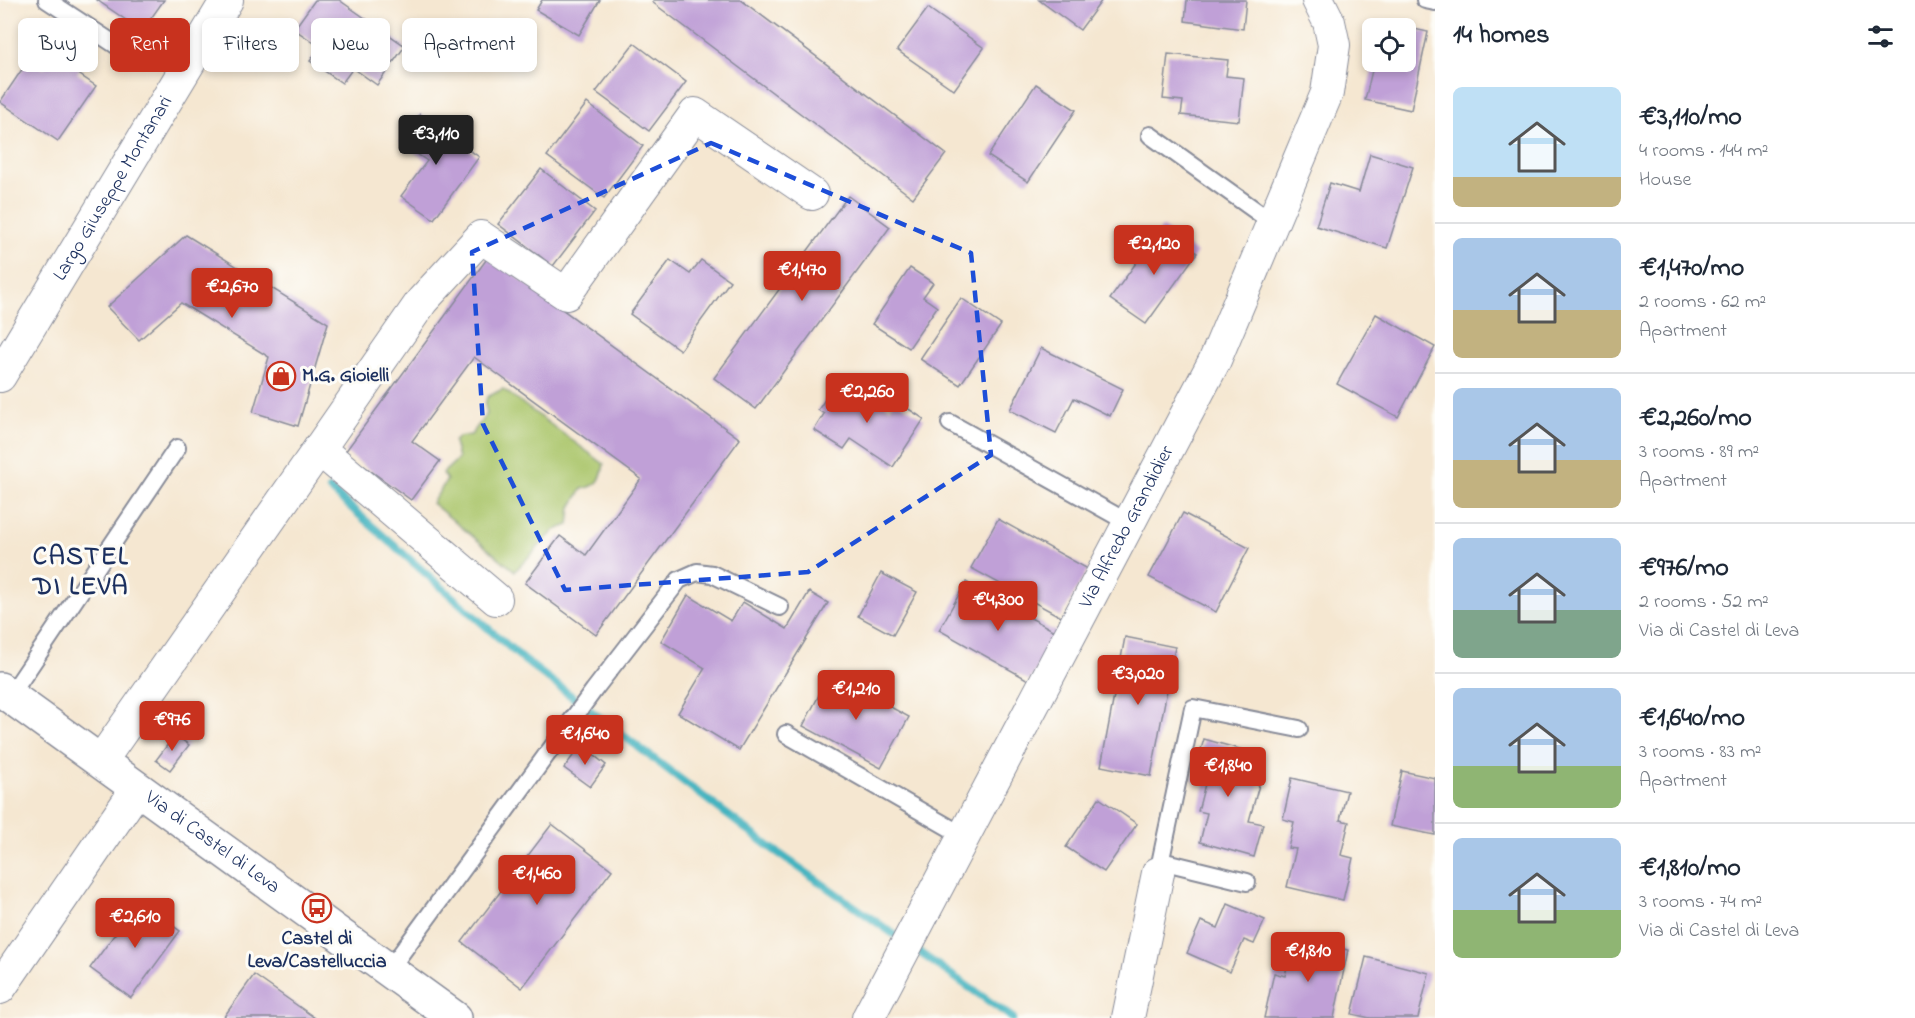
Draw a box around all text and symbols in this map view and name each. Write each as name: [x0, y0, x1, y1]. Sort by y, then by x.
text: 14 homes: [1453, 17, 1549, 55]
chip: Buy: [18, 18, 98, 72]
chip: Rent: [110, 18, 190, 72]
chip: Filters: [202, 18, 299, 72]
chip: New: [311, 18, 390, 72]
chip: Apartment: [402, 18, 537, 72]
map controls: [1362, 18, 1416, 72]
button: locate: [1362, 18, 1416, 72]
icon: filters: [1864, 20, 1897, 53]
street label: Largo Giuseppe Montanari: [46, 90, 180, 287]
text: €3,110/mo: [1639, 99, 1742, 137]
icon: home: [1501, 111, 1573, 183]
pin: €3,110: [387, 115, 485, 166]
text: €3,110: [413, 120, 460, 149]
text: 4 rooms · 144 m²: [1639, 137, 1769, 166]
text: House: [1639, 166, 1692, 195]
pin: €2,120: [1105, 225, 1203, 276]
text: €2,120: [1128, 230, 1180, 259]
text: €1,470/mo: [1639, 250, 1744, 288]
pin: €1,470: [753, 251, 851, 302]
text: €1,470: [778, 256, 826, 285]
icon: home: [1501, 262, 1573, 334]
pin: €2,670: [183, 268, 281, 319]
text: €2,670: [206, 273, 259, 302]
text: 2 rooms · 62 m²: [1639, 288, 1766, 317]
text: Apartment: [1639, 317, 1727, 346]
shop icon: M.G. Gioielli: [265, 360, 297, 392]
place label: M.G. Gioielli: [302, 362, 390, 391]
pin: €2,260: [818, 373, 916, 424]
text: €2,260: [840, 378, 894, 407]
text: €2,260/mo: [1639, 400, 1752, 438]
icon: home: [1501, 412, 1573, 484]
text: 3 rooms · 89 m²: [1639, 438, 1759, 467]
street label: Via Alfredo Grandidier: [1072, 440, 1182, 615]
text: Apartment: [1639, 467, 1727, 496]
district label: CASTEL DI LEVA: [32, 539, 129, 607]
text: €976/mo: [1639, 550, 1729, 588]
icon: home: [1501, 562, 1573, 634]
pin: €4,300: [949, 581, 1047, 632]
text: €4,300: [972, 586, 1024, 615]
text: 2 rooms · 52 m²: [1639, 588, 1769, 617]
text: Via di Castel di Leva: [1639, 617, 1799, 646]
pin: €3,020: [1089, 655, 1187, 706]
text: €3,020: [1112, 660, 1164, 689]
pin: €1,210: [807, 670, 905, 721]
text: €1,210: [832, 675, 880, 704]
text: €1,640/mo: [1639, 700, 1745, 738]
pin: €976: [136, 701, 208, 752]
text: €976: [154, 706, 191, 735]
icon: home: [1501, 712, 1573, 784]
pin: €1,640: [536, 715, 634, 766]
text: €1,640: [560, 720, 610, 749]
text: 3 rooms · 83 m²: [1639, 738, 1761, 767]
pin: €1,840: [1179, 747, 1277, 798]
text: €1,840: [1204, 752, 1252, 781]
text: Apartment: [1639, 767, 1727, 796]
street label: Via di Castel di Leva: [138, 783, 286, 901]
text: €1,810/mo: [1639, 850, 1741, 888]
pin: €1,460: [488, 855, 586, 906]
text: €1,460: [512, 860, 562, 889]
icon: home: [1501, 862, 1573, 934]
text: 3 rooms · 74 m²: [1639, 888, 1762, 917]
bus stop icon: Castel di Leva/Castelluccia: [301, 892, 333, 924]
pin: €2,610: [86, 898, 184, 949]
text: €2,610: [109, 903, 161, 932]
text: Via di Castel di Leva: [1639, 917, 1799, 946]
place label: Castel di Leva/Castelluccia: [248, 925, 387, 977]
pin: €1,810: [1259, 932, 1357, 983]
text: €1,810: [1285, 937, 1331, 966]

